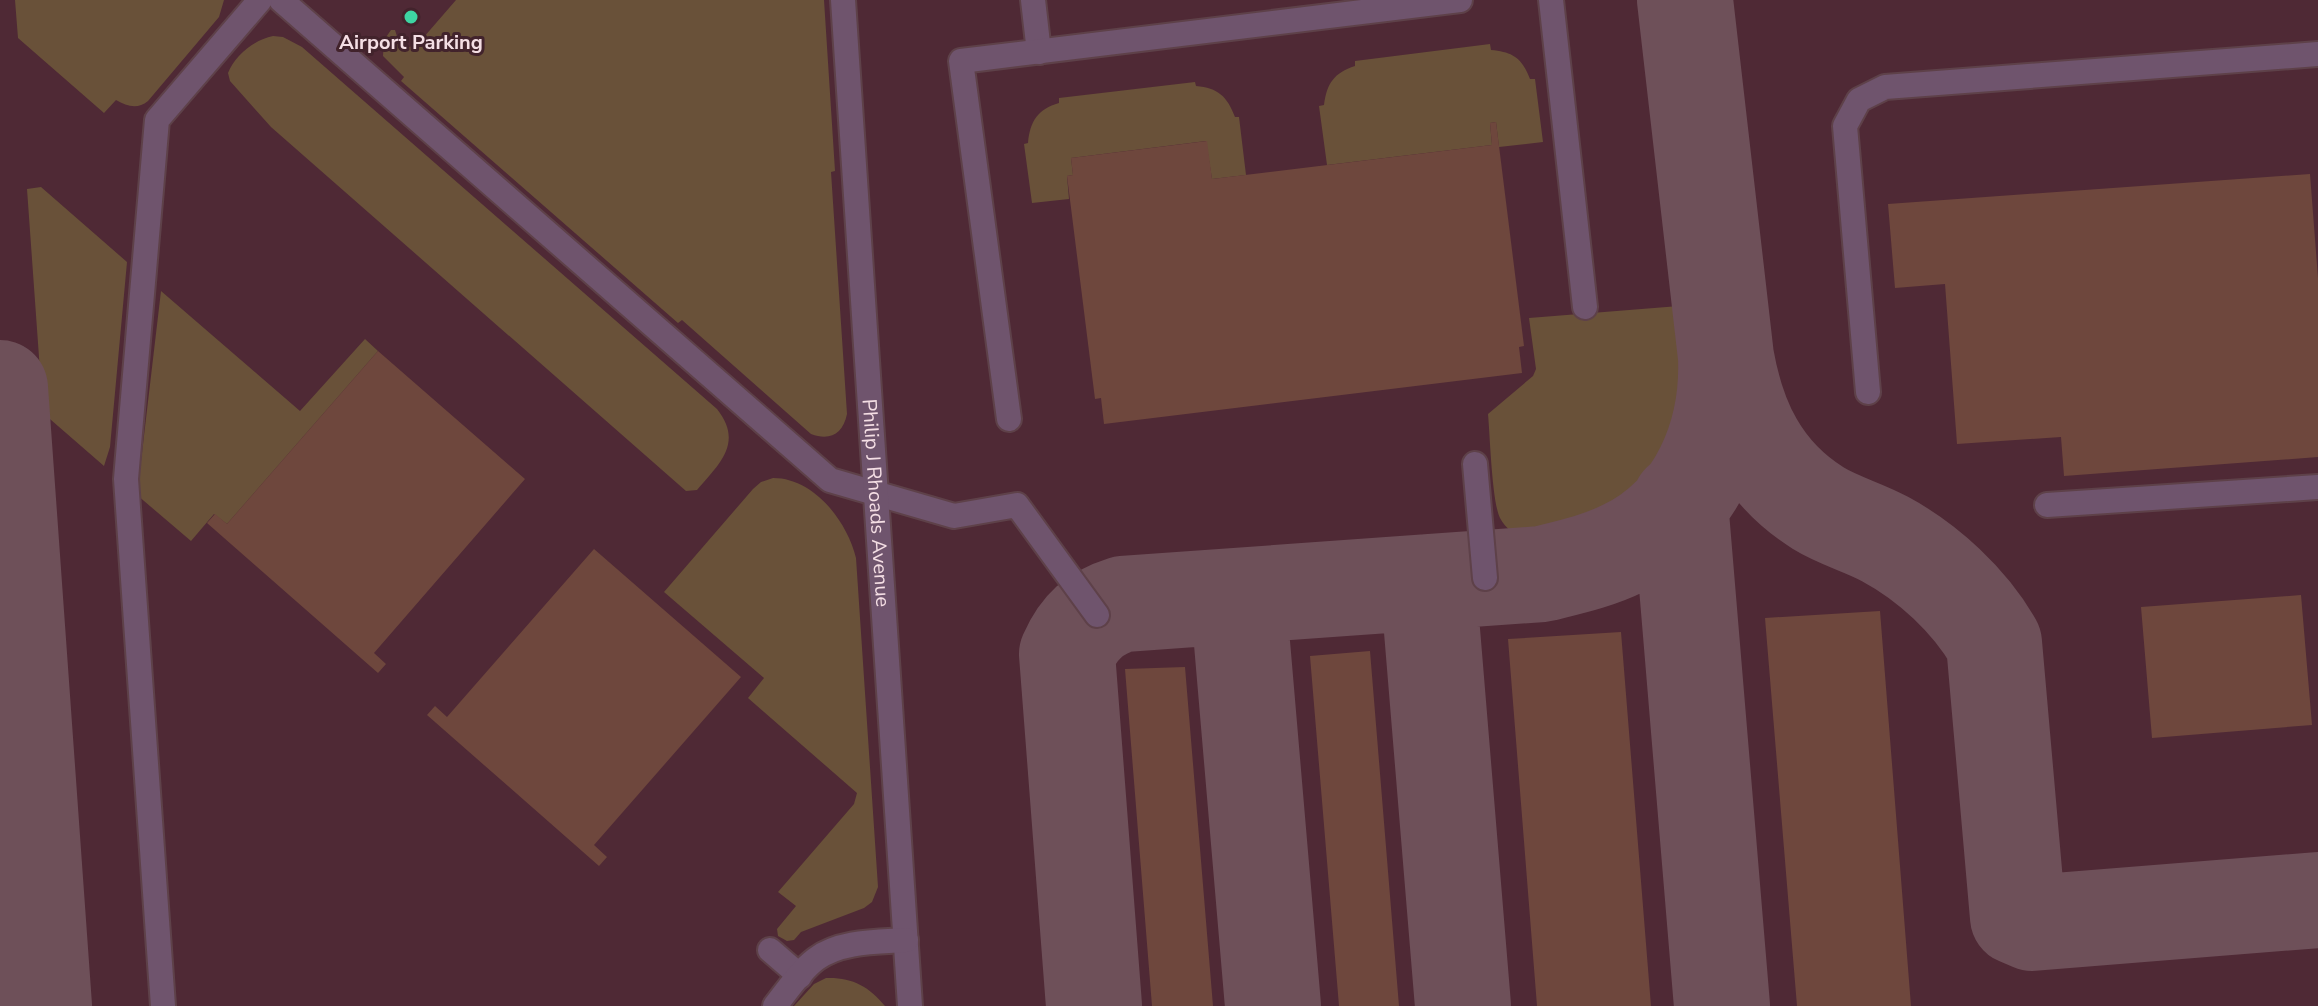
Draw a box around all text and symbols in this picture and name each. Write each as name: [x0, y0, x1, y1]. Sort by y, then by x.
marker: Airport Parking: [402, 8, 420, 26]
place label: Airport Parking: [339, 29, 483, 56]
street label: Philip J Rhoads Avenue: [856, 398, 896, 608]

